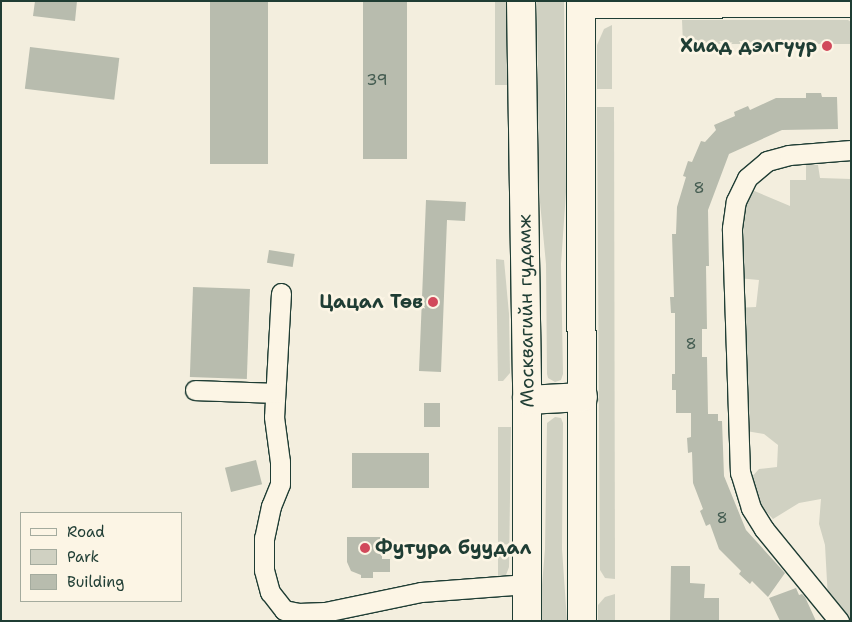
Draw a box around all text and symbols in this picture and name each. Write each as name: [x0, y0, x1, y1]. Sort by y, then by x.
place label: Хиад дэлгүүр: [680, 35, 817, 57]
marker: Хиад дэлгүүр: [821, 40, 833, 52]
house number: 39: [366, 70, 388, 90]
house number: 8: [693, 178, 705, 198]
street label: Москвагийн гудамж: [513, 214, 539, 408]
place label: Цацал Төв: [319, 291, 423, 313]
marker: Цацал Төв: [427, 296, 439, 308]
house number: 8: [685, 334, 697, 354]
house number: 8: [716, 508, 728, 528]
legend: [20, 512, 182, 602]
text: Road: [67, 522, 105, 542]
place label: Футура буудал: [375, 537, 531, 559]
marker: Футура буудал: [359, 542, 371, 554]
text: Park: [67, 547, 99, 567]
text: Building: [67, 572, 124, 592]

